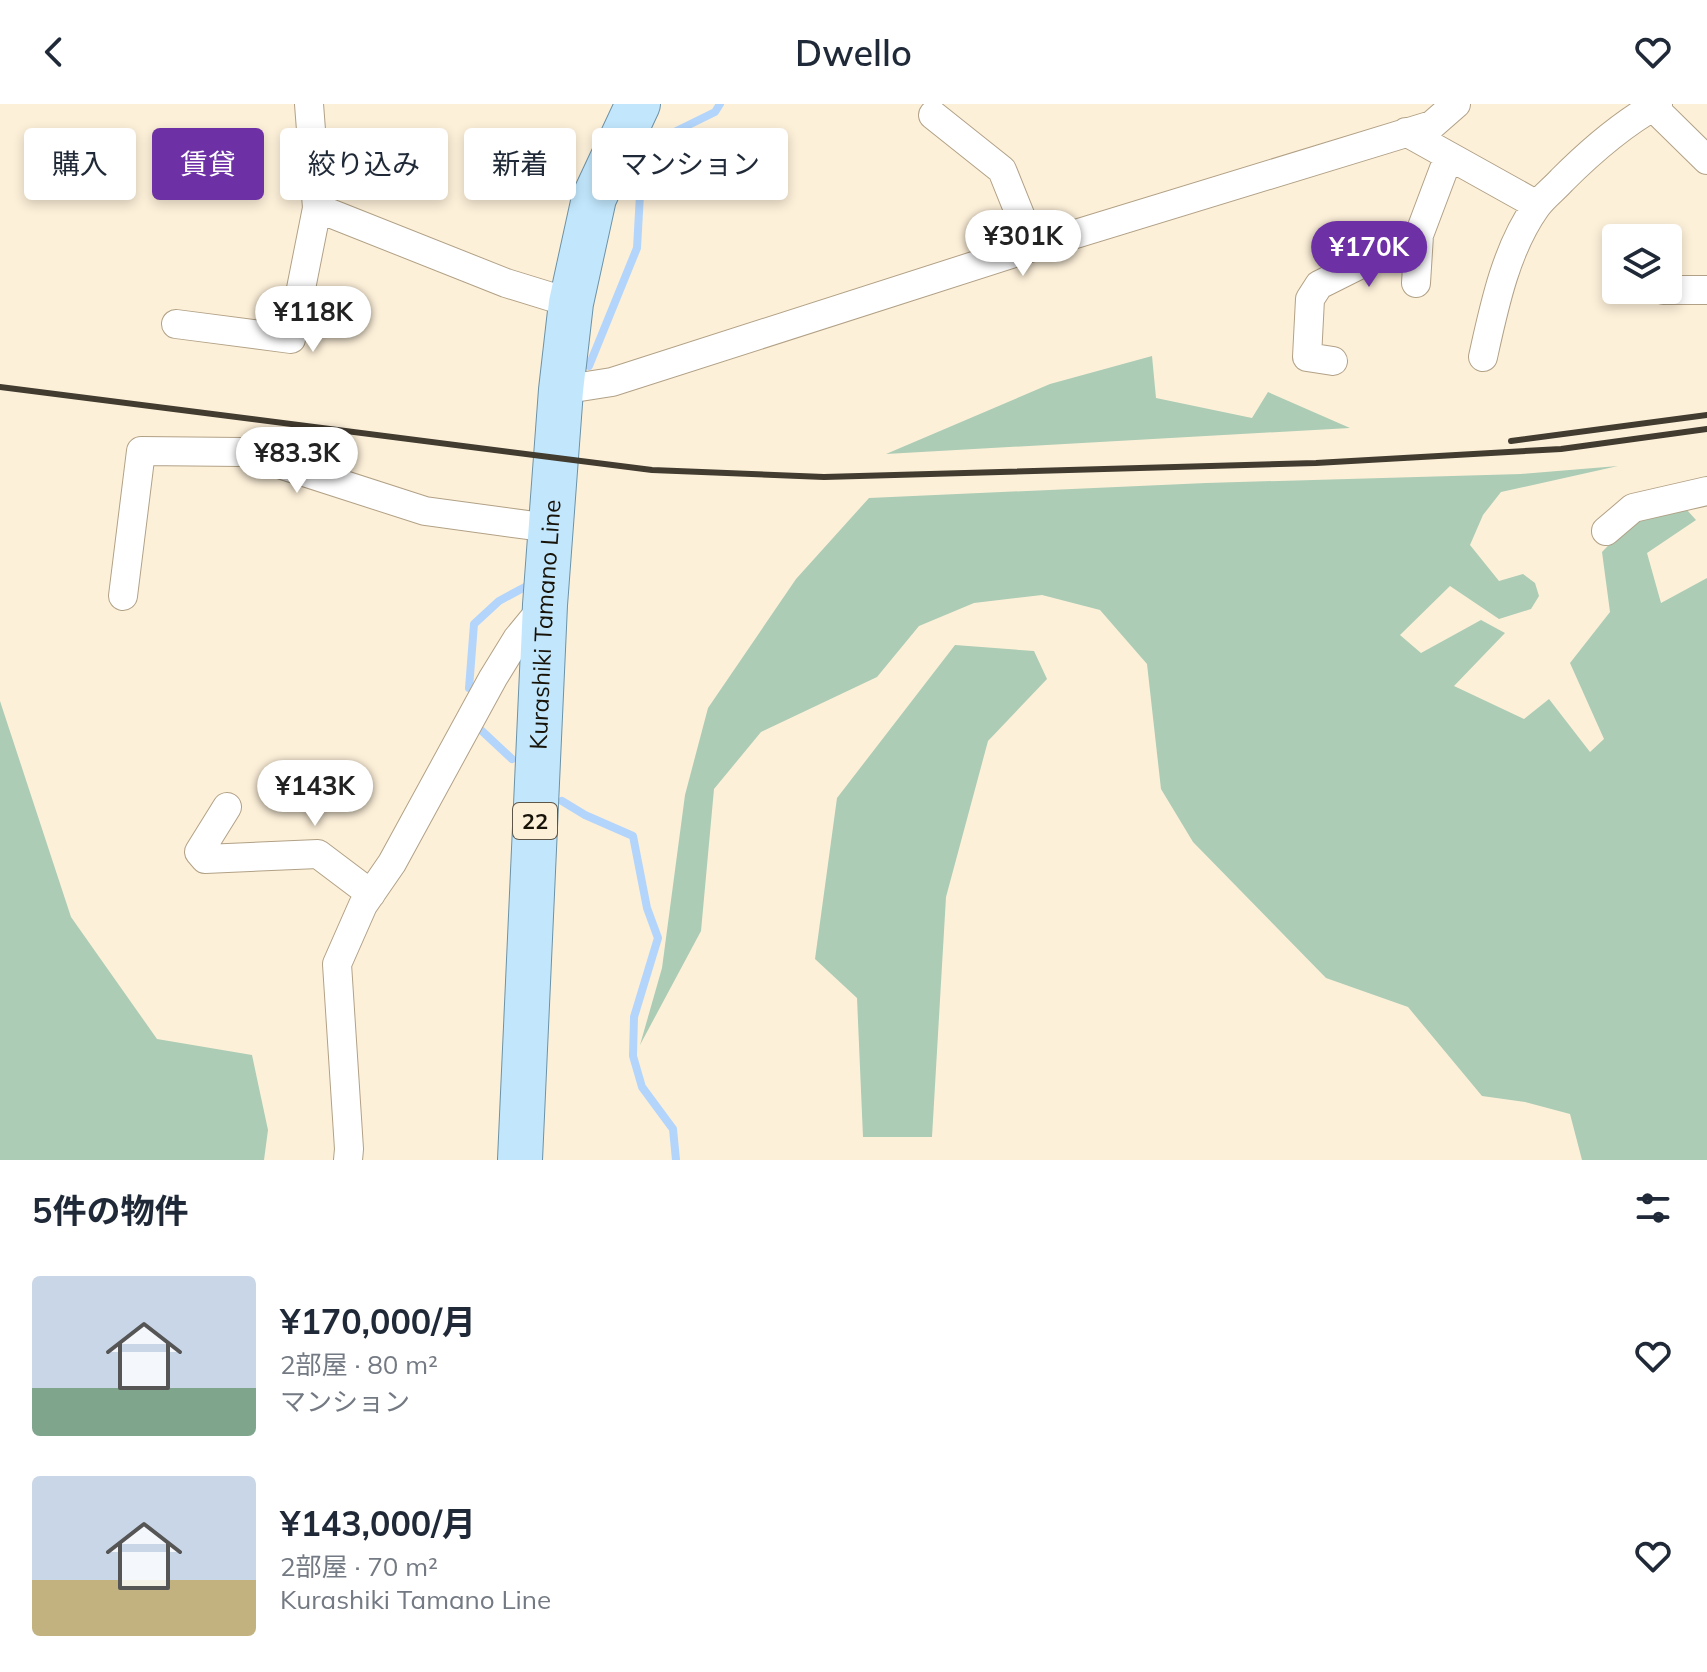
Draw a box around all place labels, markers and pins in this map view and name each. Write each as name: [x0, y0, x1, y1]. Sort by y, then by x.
pin: ¥301K: [967, 210, 1079, 278]
pin: ¥170K: [1313, 221, 1425, 289]
pin: ¥118K: [257, 286, 369, 354]
pin: ¥83.3K: [232, 427, 362, 495]
pin: ¥143K: [259, 760, 371, 828]

